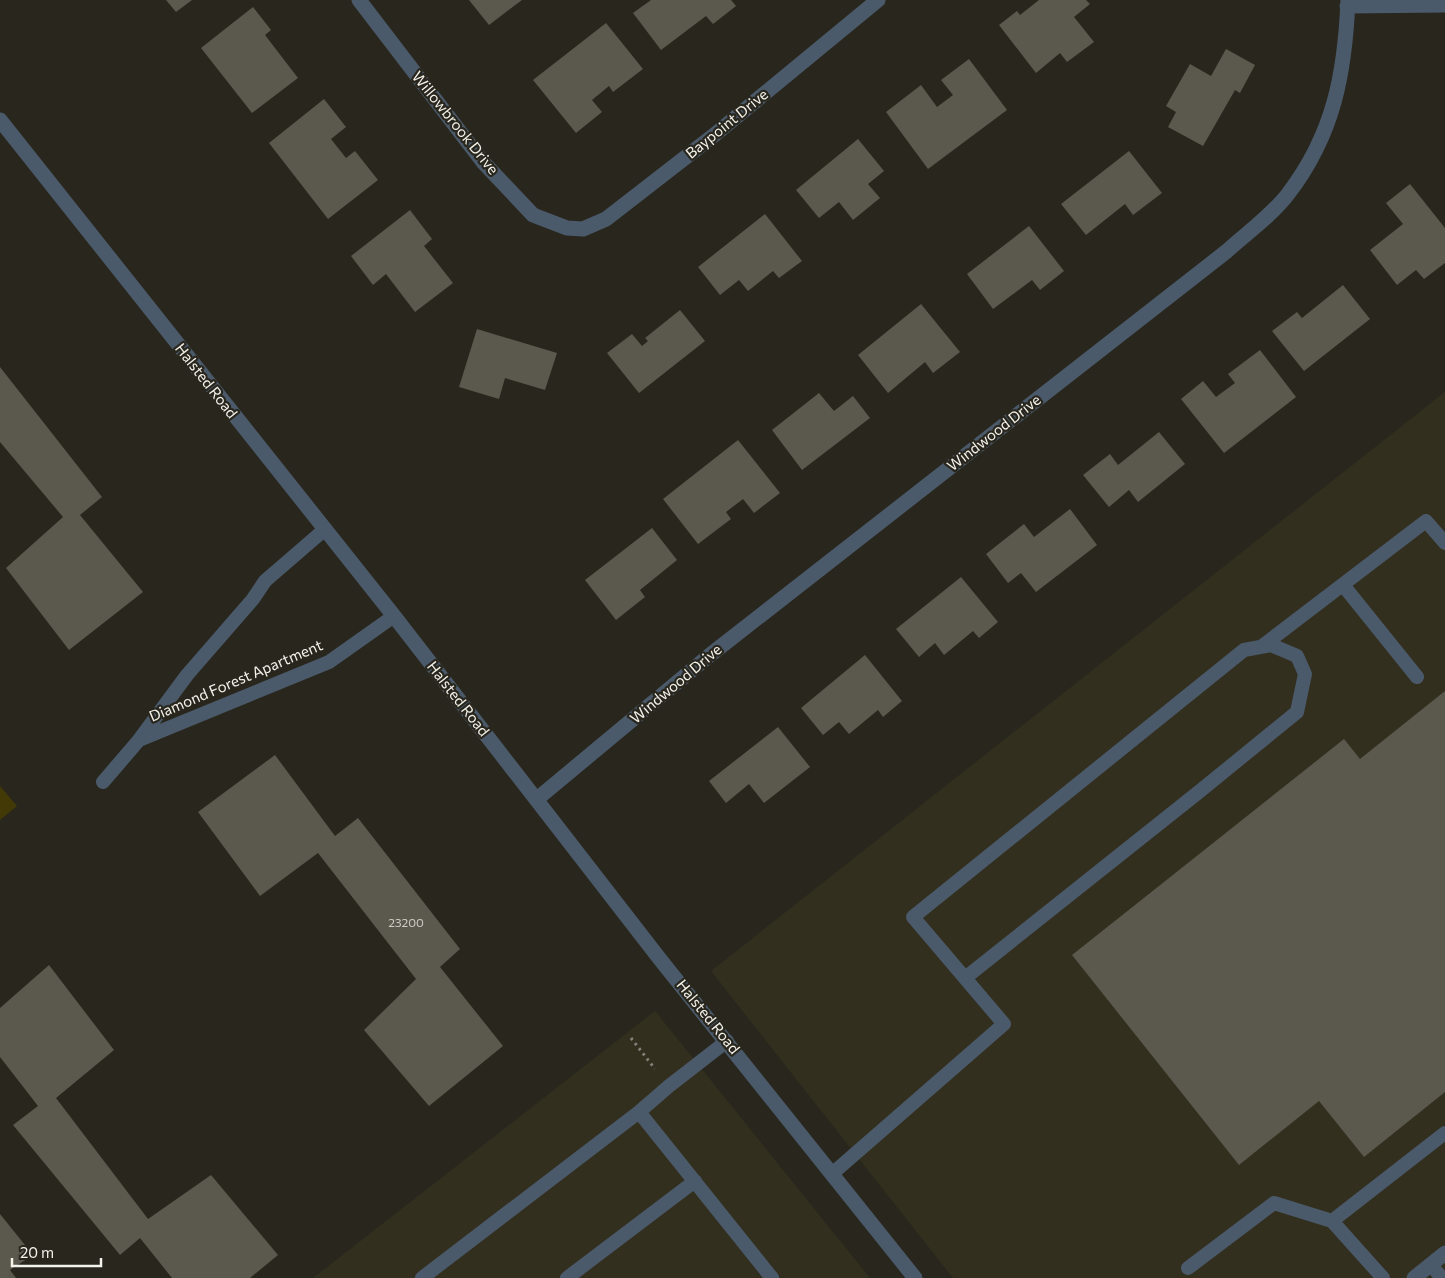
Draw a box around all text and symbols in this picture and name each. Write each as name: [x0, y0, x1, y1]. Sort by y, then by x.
street label: Willowbrook Drive: [409, 67, 503, 178]
street label: Baypoint Drive: [682, 85, 771, 162]
street label: Halsted Road: [172, 339, 242, 421]
street label: Windwood Drive: [943, 390, 1044, 474]
street label: Diamond Forest Apartment: [146, 635, 325, 725]
street label: Windwood Drive: [626, 640, 725, 727]
street label: Halsted Road: [424, 657, 494, 739]
house number: 23200: [388, 915, 424, 929]
street label: Halsted Road: [673, 976, 744, 1057]
scale bar: [12, 1236, 101, 1268]
text: 20 m: [20, 1243, 54, 1261]

